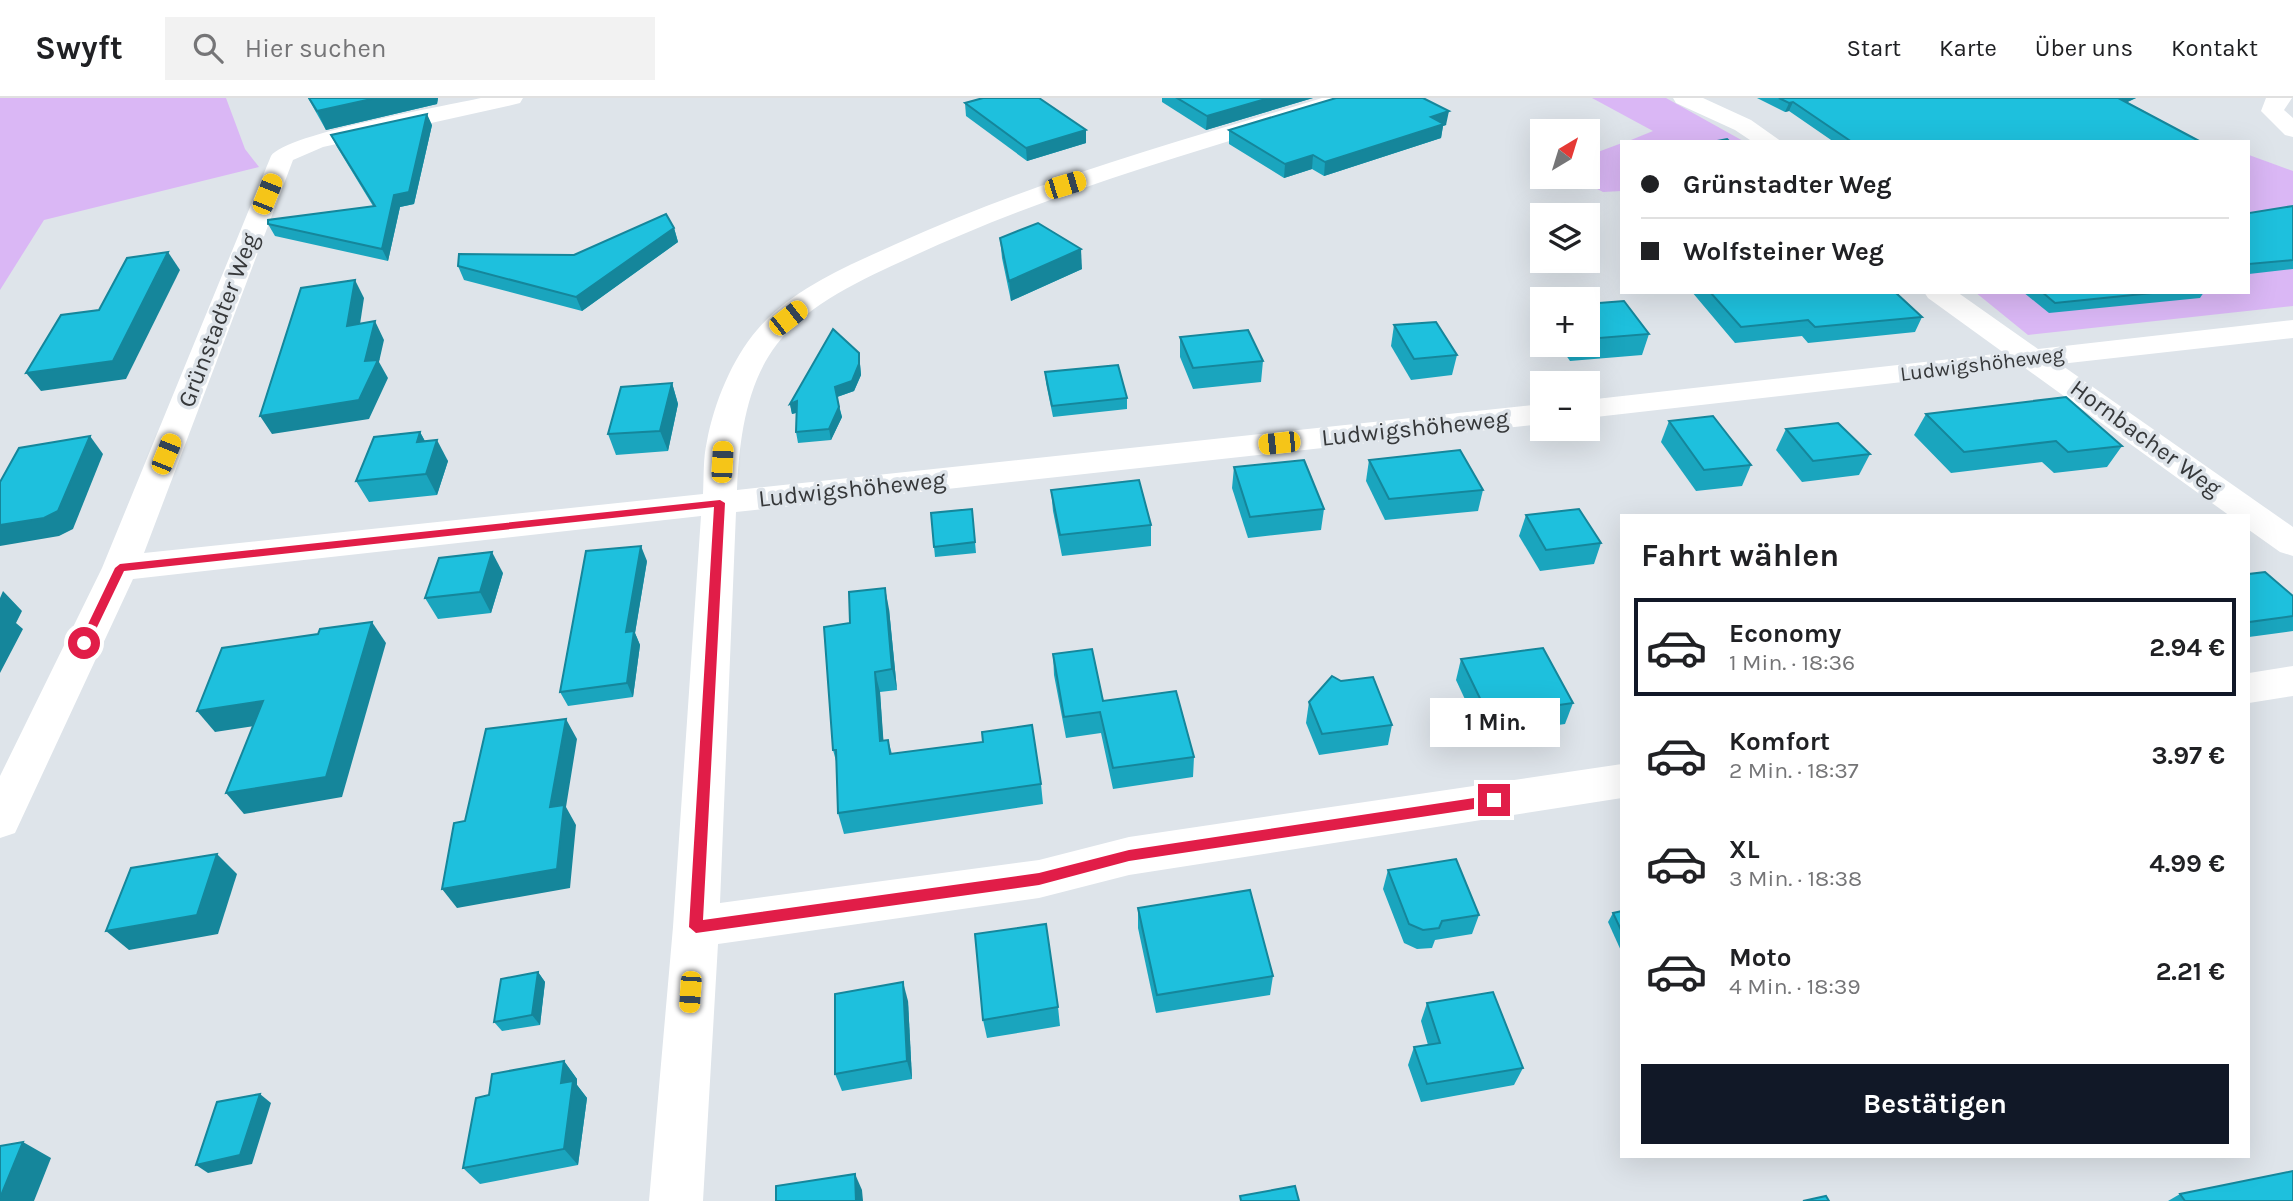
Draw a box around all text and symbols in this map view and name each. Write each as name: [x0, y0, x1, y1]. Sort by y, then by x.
search box: [165, 17, 655, 80]
text: Swyft: [35, 29, 123, 67]
icon: search: [189, 29, 227, 67]
text: Hier suchen: [245, 33, 386, 64]
text: Start: [1847, 34, 1901, 62]
text: Karte: [1939, 34, 1997, 62]
text: Über uns: [2035, 34, 2133, 62]
text: Kontakt: [2171, 34, 2258, 62]
north arrow: [1530, 119, 1600, 189]
map controls: [1530, 119, 1600, 441]
car: [1042, 169, 1089, 201]
text: Grünstadter Weg: [1683, 169, 1892, 200]
car: [250, 171, 285, 217]
button: layers: [1530, 203, 1600, 273]
street label: Grünstadter Weg: [172, 228, 264, 411]
text: Wolfsteiner Weg: [1683, 236, 1884, 267]
button: +: [1530, 287, 1600, 357]
car: [765, 297, 812, 339]
street label: Ludwigshöheweg: [1899, 342, 2065, 386]
button: −: [1530, 371, 1600, 441]
street label: Hornbacher Weg: [2065, 374, 2227, 502]
street label: Ludwigshöheweg: [1320, 404, 1511, 452]
car: [1258, 430, 1301, 456]
car: [149, 431, 184, 477]
car: [711, 440, 734, 484]
street label: Ludwigshöheweg: [757, 465, 948, 513]
text: Fahrt wählen: [1641, 537, 1839, 574]
icon: car: [1645, 616, 1708, 679]
text: Economy: [1729, 618, 1841, 649]
route start: [68, 627, 100, 659]
text: 2.94 €: [2149, 632, 2225, 663]
text: 1 Min. · 18:36: [1729, 649, 1855, 676]
callout: 1 Min.: [1429, 698, 1559, 748]
text: 1 Min.: [1465, 709, 1525, 736]
icon: car: [1645, 724, 1708, 787]
text: Komfort: [1729, 726, 1830, 757]
text: 3.97 €: [2151, 740, 2225, 771]
text: 2 Min. · 18:37: [1729, 757, 1859, 784]
route end: [1478, 784, 1510, 816]
icon: car: [1645, 832, 1708, 895]
text: XL: [1729, 834, 1760, 865]
text: 4.99 €: [2149, 848, 2225, 879]
text: 3 Min. · 18:38: [1729, 865, 1862, 892]
icon: car: [1645, 940, 1708, 1003]
text: Moto: [1729, 942, 1791, 973]
text: 2.21 €: [2156, 956, 2225, 987]
car: [679, 970, 702, 1014]
text: 4 Min. · 18:39: [1729, 973, 1861, 1000]
button: Bestätigen: [1641, 1064, 2229, 1144]

